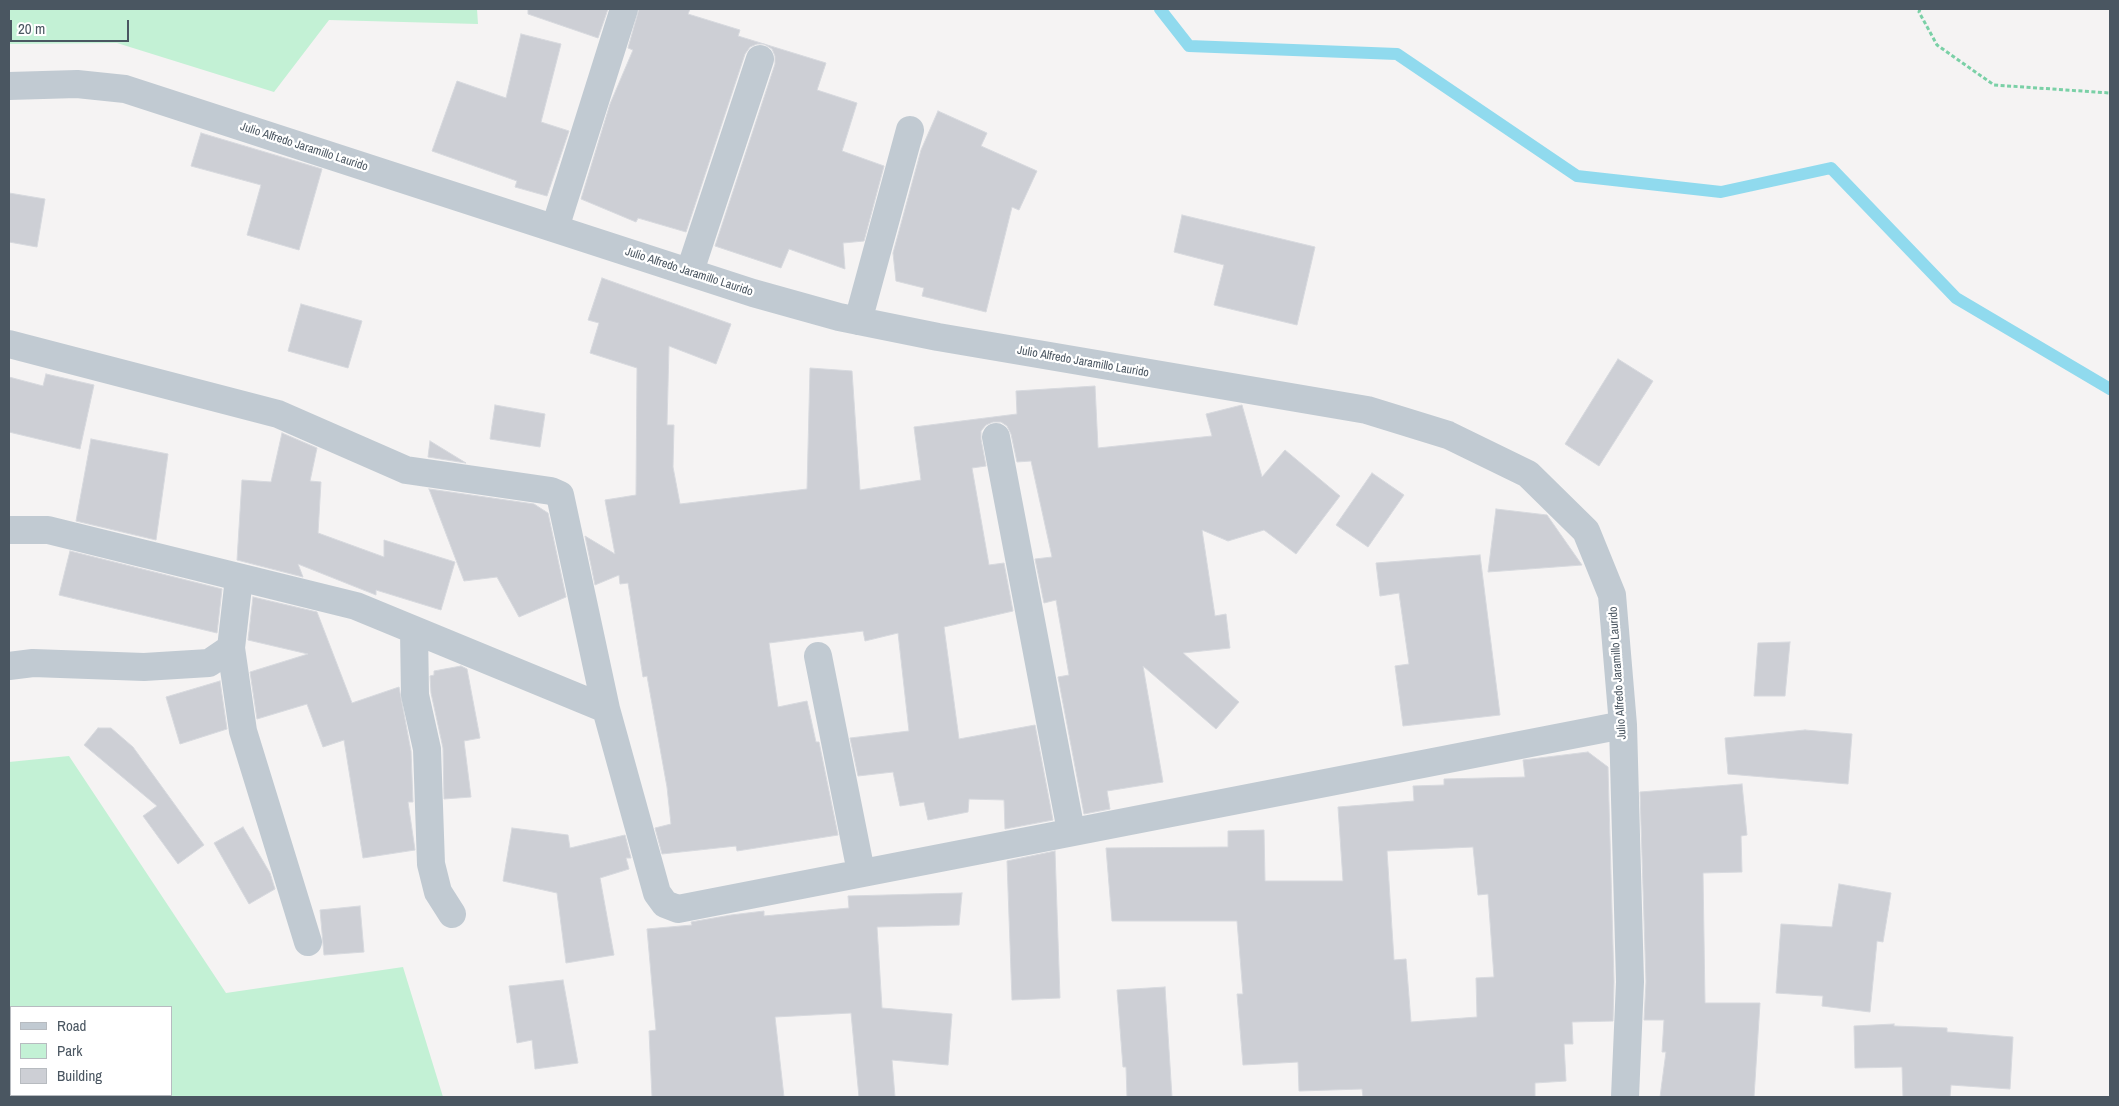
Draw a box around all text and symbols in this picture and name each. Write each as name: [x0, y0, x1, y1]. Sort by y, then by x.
scale bar: [12, 10, 131, 42]
text: 20 m: [18, 18, 45, 39]
street label: Julio Alfredo Jaramillo Laurido: [238, 120, 370, 174]
street label: Julio Alfredo Jaramillo Laurido: [623, 245, 755, 299]
street label: Julio Alfredo Jaramillo Laurido: [1016, 343, 1150, 381]
street label: Julio Alfredo Jaramillo Laurido: [1606, 606, 1630, 740]
legend: [10, 1006, 172, 1096]
text: Road: [57, 1015, 86, 1036]
text: Park: [57, 1040, 82, 1061]
text: Building: [57, 1065, 102, 1086]

